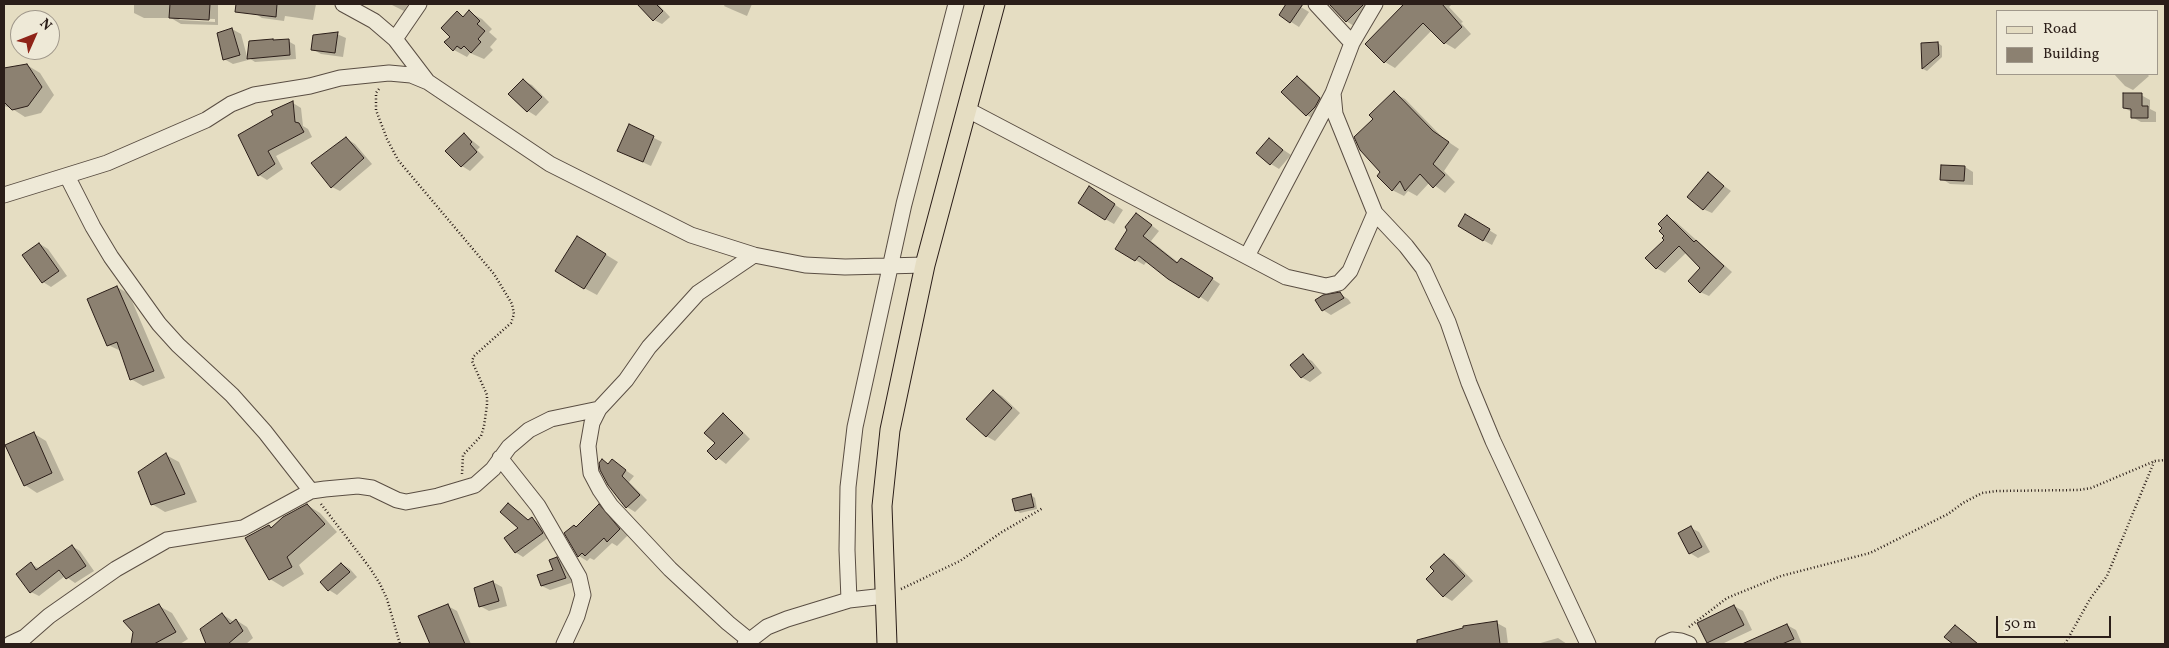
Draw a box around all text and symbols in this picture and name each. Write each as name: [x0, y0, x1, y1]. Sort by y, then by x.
north arrow: [10, 10, 60, 60]
legend: [1996, 10, 2159, 75]
text: N: [35, 15, 56, 35]
text: Road: [2043, 19, 2077, 40]
text: Building: [2043, 44, 2099, 65]
scale bar: [1999, 606, 2114, 638]
text: 50 m: [2004, 614, 2036, 635]

